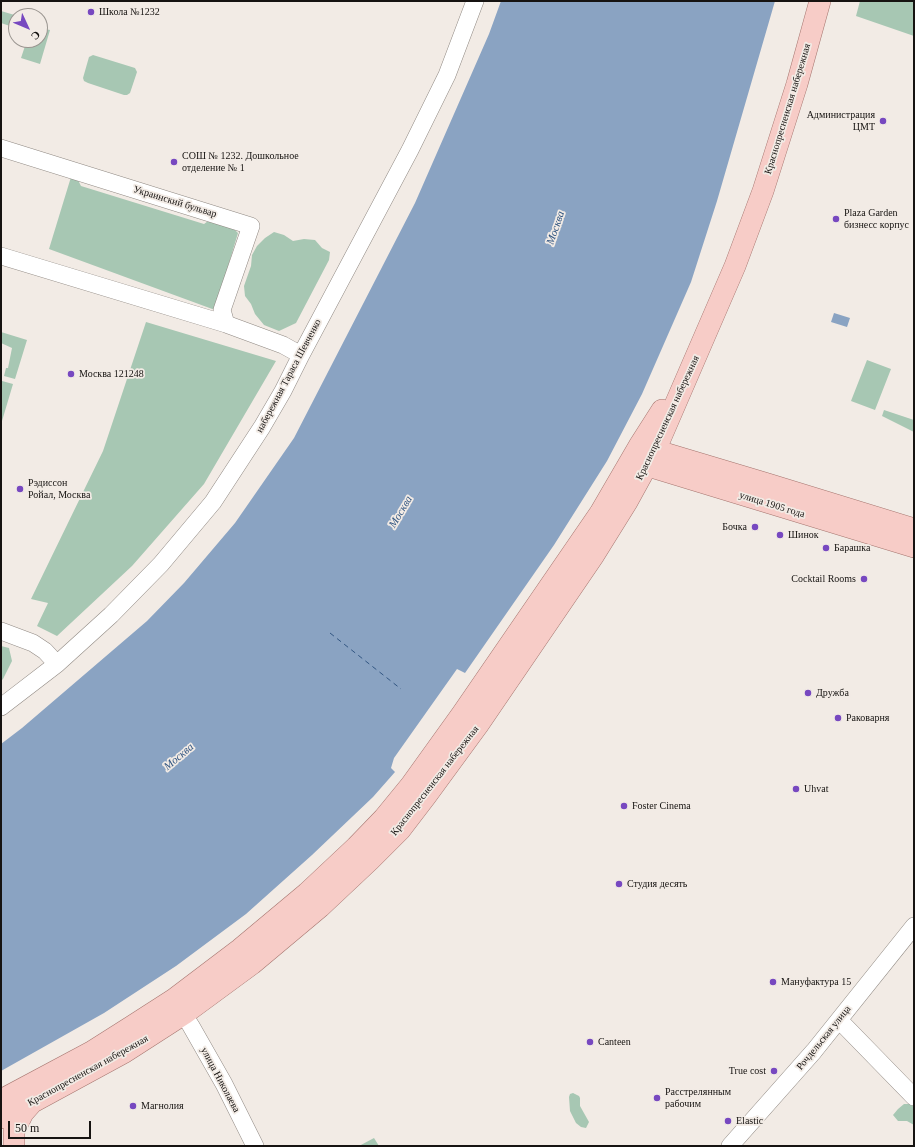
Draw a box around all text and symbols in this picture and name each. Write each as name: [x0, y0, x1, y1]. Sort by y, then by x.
place label: Школа №1232: [99, 6, 160, 18]
marker: Школа №1232: [86, 7, 96, 17]
north arrow: [8, 8, 48, 48]
text: С: [29, 29, 43, 43]
street label: Краснопресненская набережная: [762, 42, 814, 176]
place label: Администрация ЦМТ: [807, 109, 875, 132]
marker: Администрация ЦМТ: [878, 116, 888, 126]
place label: СОШ № 1232. Дошкольное отделение № 1: [182, 150, 299, 174]
marker: СОШ № 1232. Дошкольное отделение № 1: [169, 157, 179, 167]
street label: Украинский бульвар: [132, 184, 218, 220]
place label: Plaza Garden бизнесс корпус: [844, 207, 909, 230]
water label: Москва: [544, 209, 568, 247]
marker: Plaza Garden бизнесс корпус: [831, 214, 841, 224]
street label: набережная Тараса Шевченко: [254, 317, 324, 435]
street label: Краснопресненская набережная: [634, 354, 702, 482]
place label: Москва 121248: [79, 368, 144, 380]
marker: Москва 121248: [66, 369, 76, 379]
place label: Рэдиссон Ройал, Москва: [28, 477, 90, 500]
marker: Рэдиссон Ройал, Москва: [15, 484, 25, 494]
street label: улица 1905 года: [738, 489, 806, 521]
water label: Москва: [386, 494, 416, 530]
place label: Бочка: [722, 521, 747, 533]
marker: Бочка: [750, 522, 760, 532]
place label: Шинок: [788, 529, 819, 541]
marker: Шинок: [775, 530, 785, 540]
place label: Барашка: [834, 542, 870, 554]
marker: Барашка: [821, 543, 831, 553]
place label: Cocktail Rooms: [791, 573, 856, 585]
marker: Cocktail Rooms: [859, 574, 869, 584]
place label: Дружба: [816, 687, 849, 699]
marker: Дружба: [803, 688, 813, 698]
place label: Раковарня: [846, 712, 889, 724]
marker: Раковарня: [833, 713, 843, 723]
street label: Краснопресненская набережная: [388, 724, 482, 838]
water label: Москва: [161, 741, 197, 773]
place label: Uhvat: [804, 783, 828, 795]
marker: Uhvat: [791, 784, 801, 794]
place label: Foster Cinema: [632, 800, 691, 812]
marker: Foster Cinema: [619, 801, 629, 811]
place label: Студия десять: [627, 878, 687, 890]
marker: Студия десять: [614, 879, 624, 889]
place label: Мануфактура 15: [781, 976, 851, 988]
marker: Мануфактура 15: [768, 977, 778, 987]
street label: Рочдельская улица: [794, 1003, 854, 1073]
street label: Краснопресненская набережная: [26, 1033, 150, 1109]
place label: Canteen: [598, 1036, 631, 1048]
marker: Canteen: [585, 1037, 595, 1047]
street label: улица Николаева: [198, 1045, 242, 1115]
place label: True cost: [729, 1065, 766, 1077]
marker: True cost: [769, 1066, 779, 1076]
place label: Расстрелянным рабочим: [665, 1086, 731, 1110]
marker: Расстрелянным рабочим: [652, 1093, 662, 1103]
place label: Магнолия: [141, 1100, 184, 1112]
marker: Магнолия: [128, 1101, 138, 1111]
scale bar: [10, 1113, 93, 1139]
place label: Elastic: [736, 1115, 763, 1127]
marker: Elastic: [723, 1116, 733, 1126]
text: 50 m: [15, 1121, 39, 1135]

